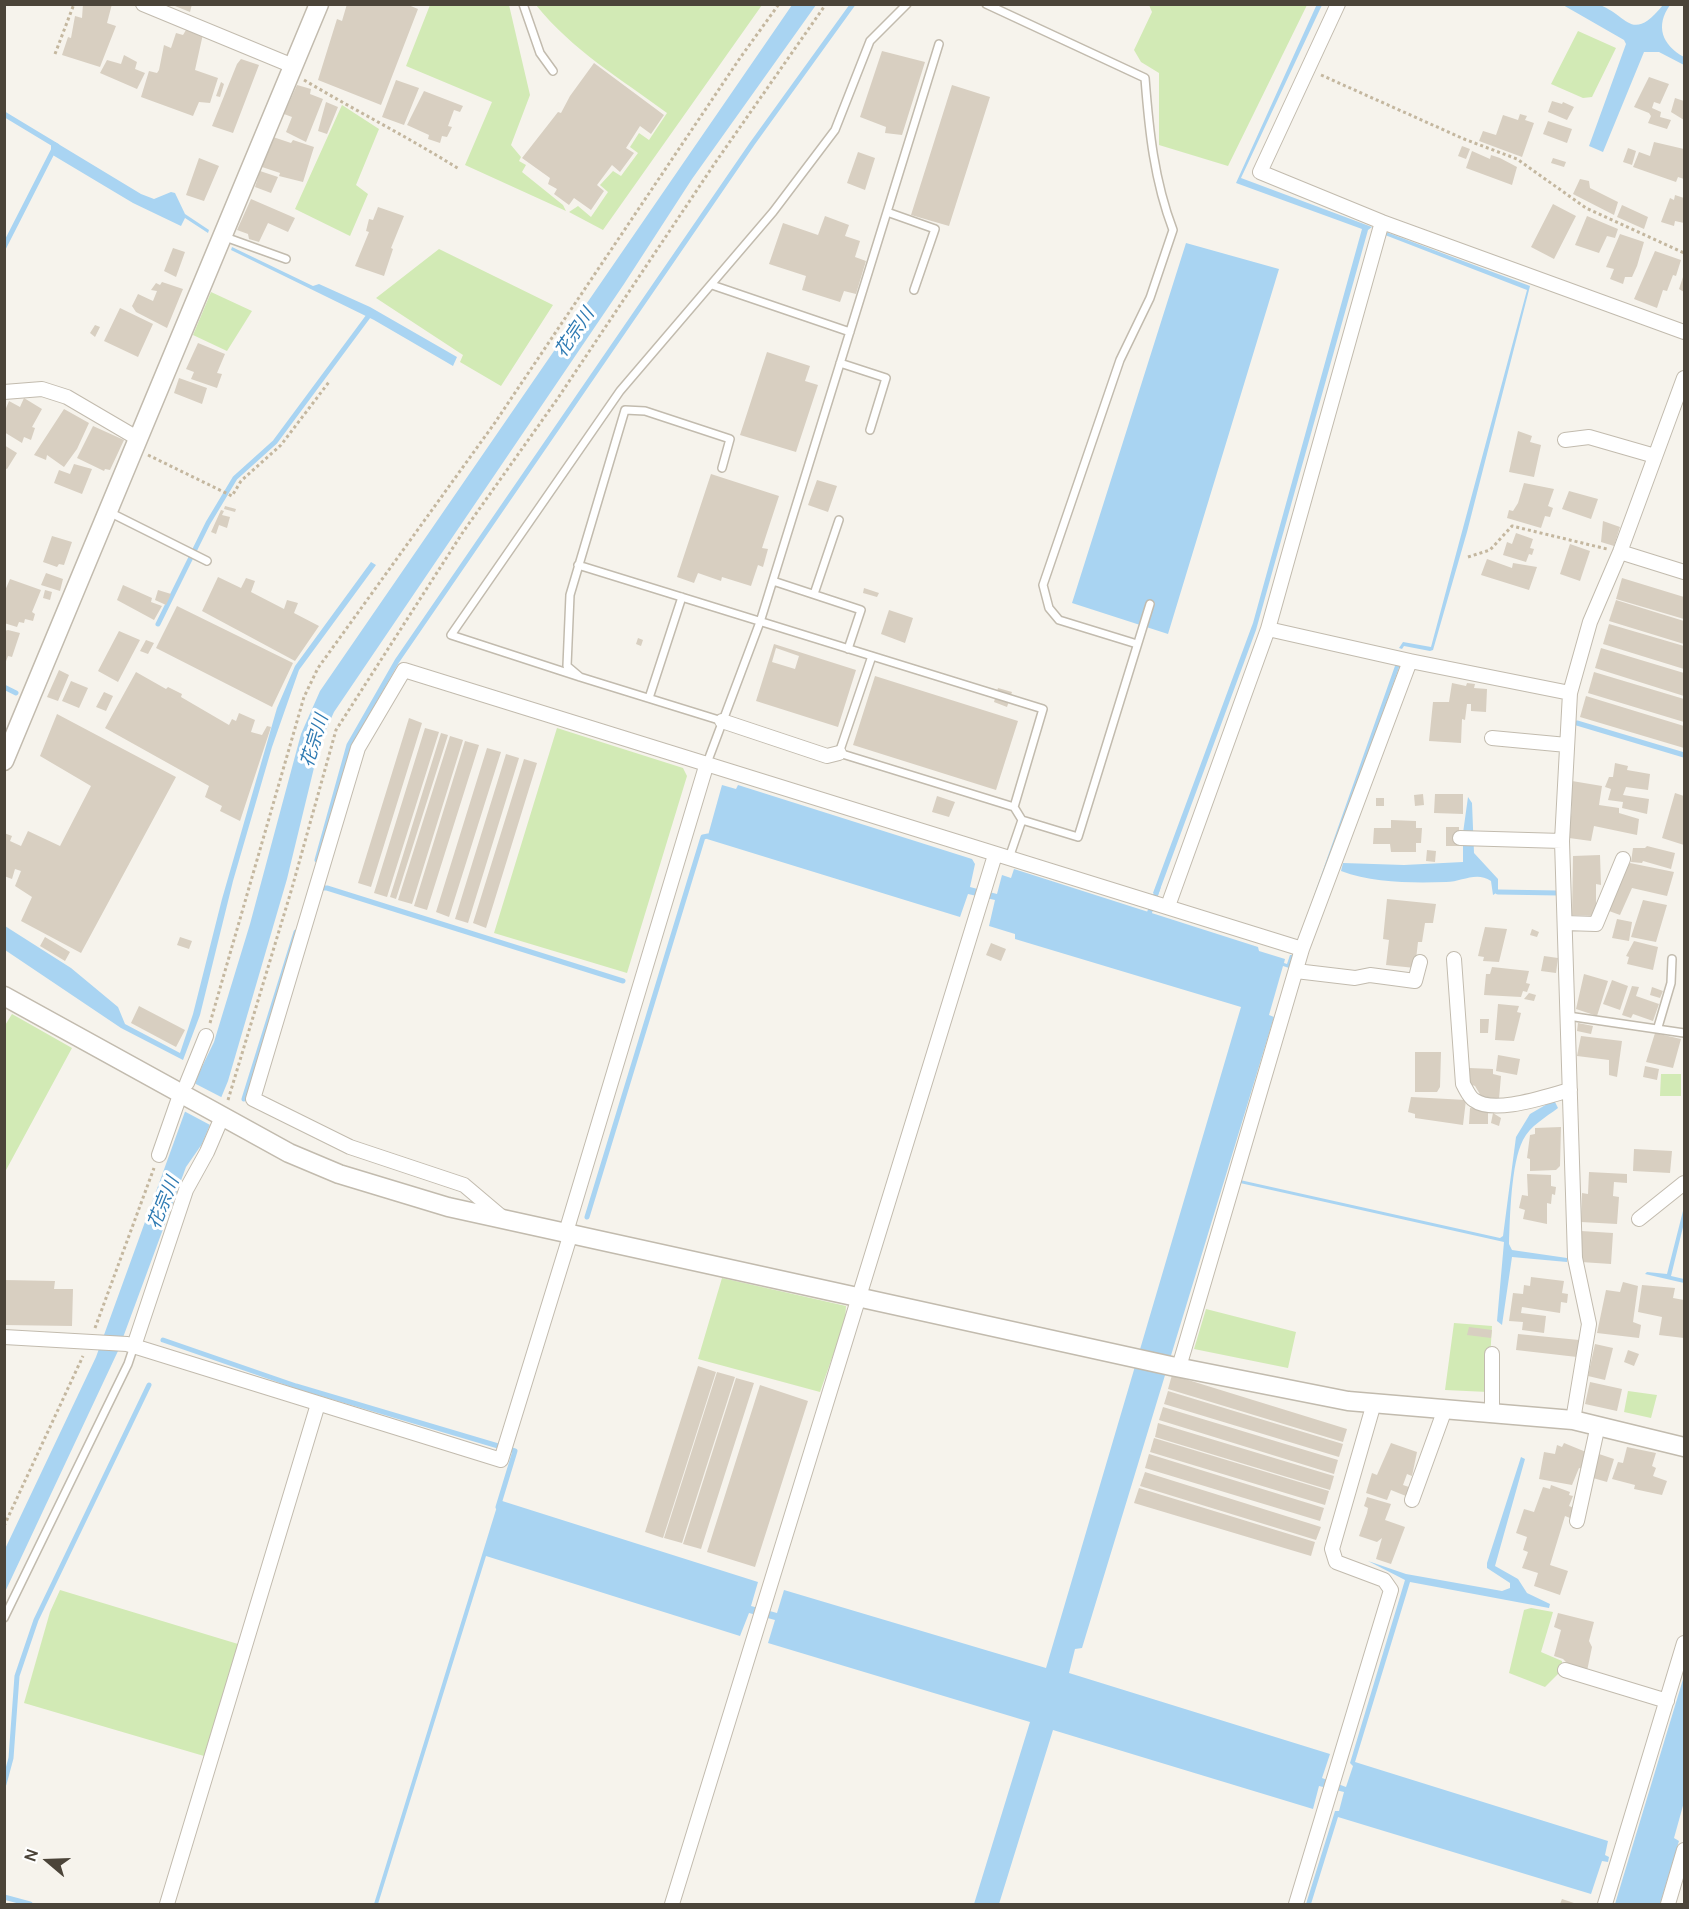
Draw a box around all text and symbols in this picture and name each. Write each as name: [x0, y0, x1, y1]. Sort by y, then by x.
water label: 花宗川: [551, 305, 599, 361]
water label: 花宗川: [297, 712, 333, 770]
water label: 花宗川: [144, 1174, 184, 1232]
north arrow: [18, 1831, 78, 1891]
text: N: [19, 1846, 43, 1864]

